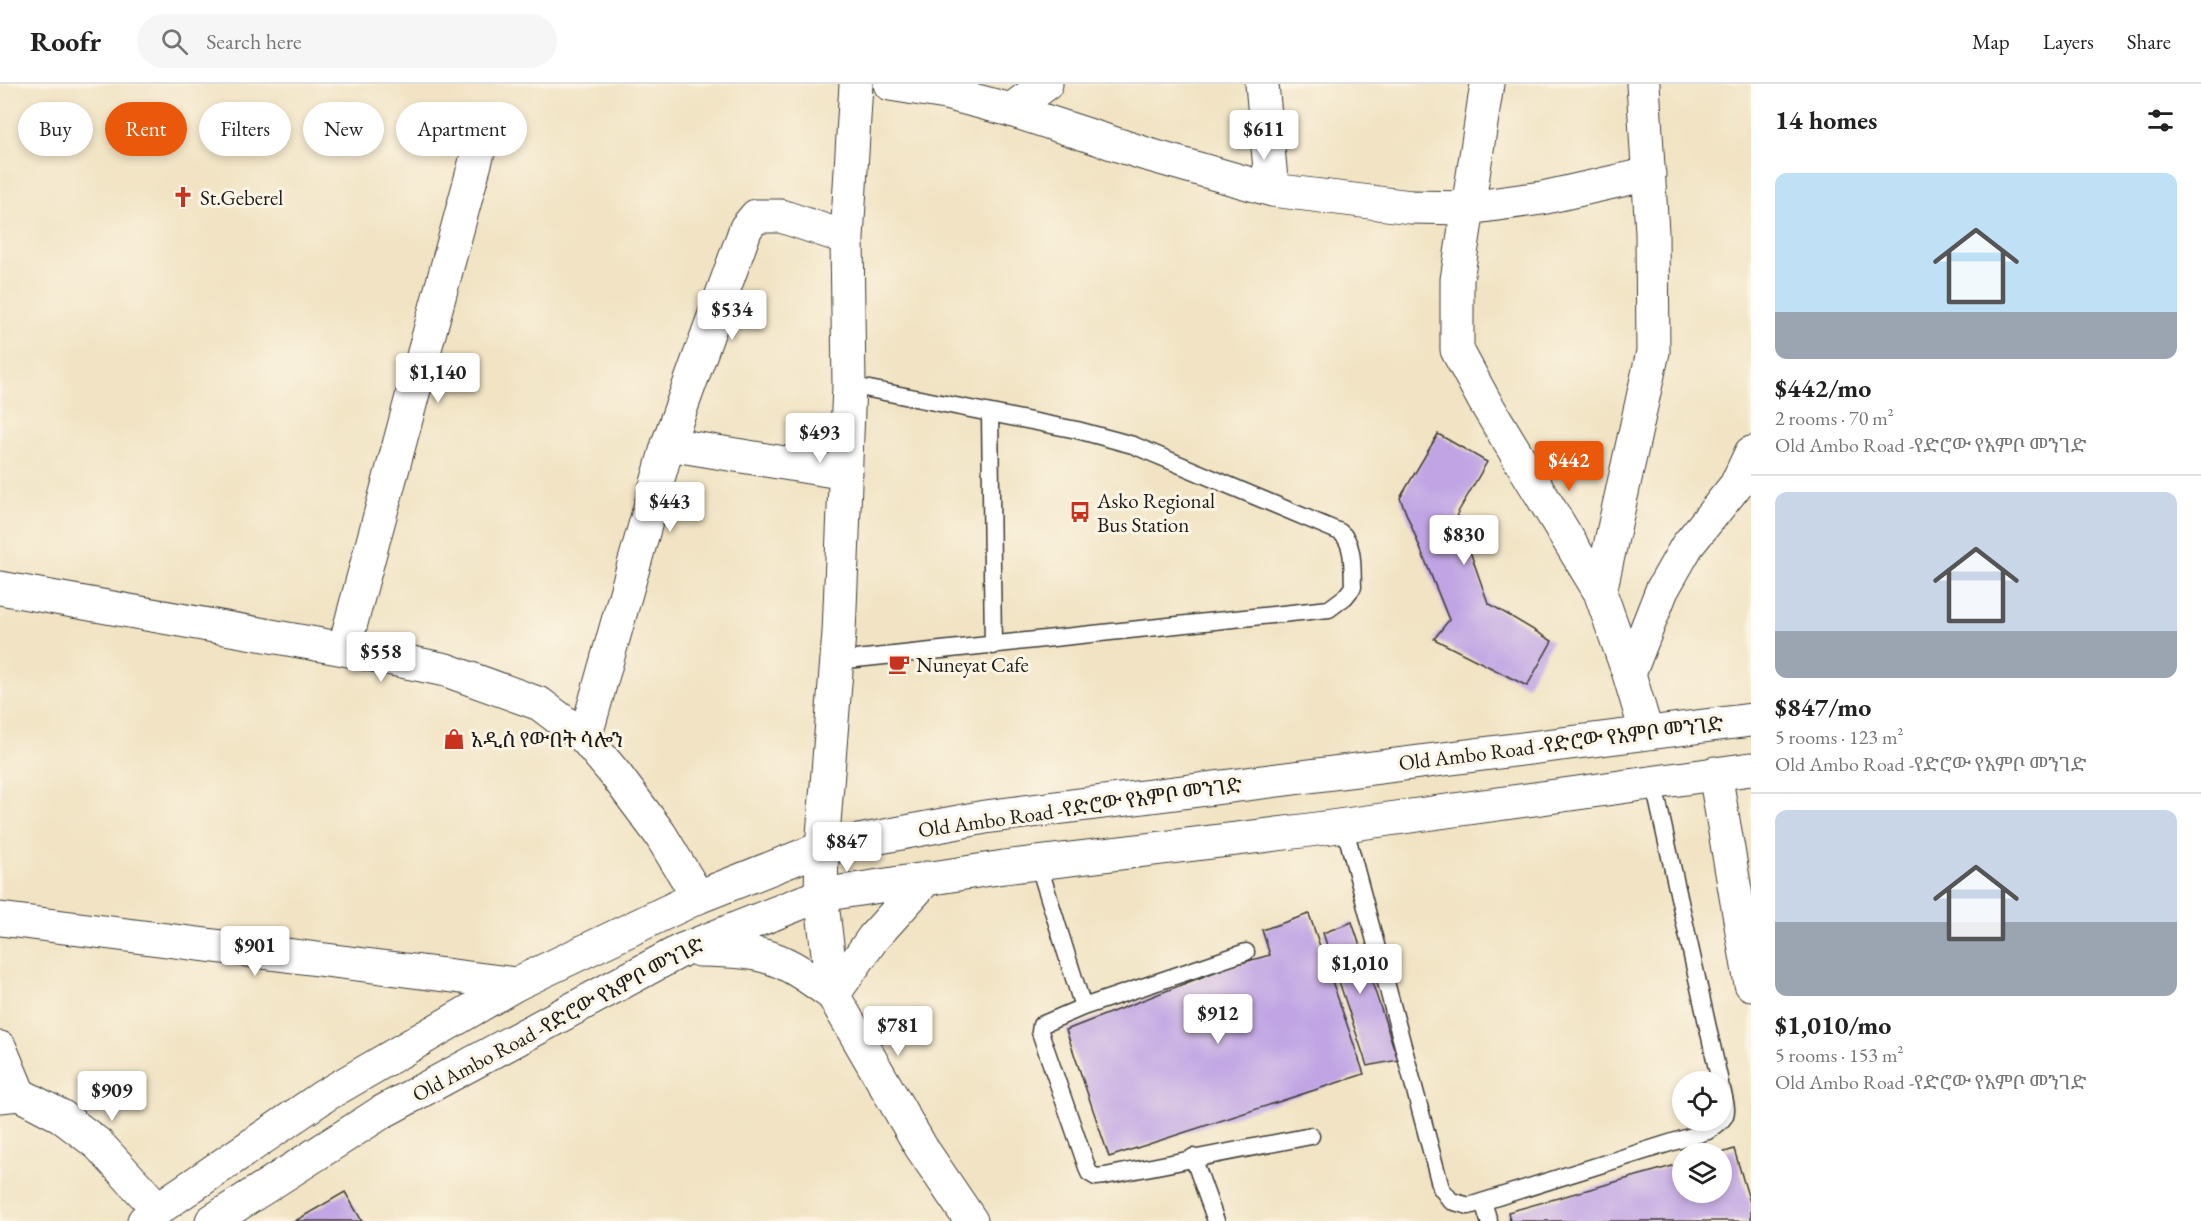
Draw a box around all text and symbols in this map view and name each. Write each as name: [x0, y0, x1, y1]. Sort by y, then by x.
search box: [137, 14, 557, 68]
text: Roofr: [30, 23, 101, 59]
icon: search: [158, 25, 191, 58]
text: Search here: [206, 27, 302, 56]
text: Map: [1972, 28, 2010, 55]
text: Layers: [2043, 28, 2094, 55]
text: Share: [2127, 28, 2171, 55]
chip: Buy: [18, 102, 93, 156]
chip: Rent: [105, 102, 187, 156]
chip: Filters: [199, 102, 291, 156]
chip: New: [303, 102, 384, 156]
chip: Apartment: [396, 102, 527, 156]
text: 14 homes: [1775, 103, 1877, 137]
icon: filters: [2144, 104, 2177, 137]
pin: $611: [1228, 110, 1300, 161]
text: $611: [1244, 116, 1284, 142]
place label: St.Geberel: [200, 184, 283, 211]
church icon: St.Geberel: [171, 185, 195, 209]
icon: home: [1922, 212, 2030, 320]
pin: $534: [696, 290, 768, 341]
text: $534: [712, 296, 752, 322]
pin: $1,140: [389, 353, 487, 404]
text: $1,140: [410, 359, 466, 385]
text: $442/mo: [1775, 371, 1871, 405]
text: 2 rooms · 70 m²: [1775, 405, 1894, 431]
pin: $493: [784, 413, 856, 464]
text: $493: [800, 419, 840, 445]
text: Old Ambo Road -የድሮው የአምቦ መንገድ: [1775, 432, 2086, 458]
pin: $442: [1533, 441, 1605, 492]
text: $442: [1549, 447, 1589, 473]
pin: $443: [634, 482, 706, 533]
place label: Asko Regional Bus Station: [1096, 487, 1215, 538]
text: $443: [650, 488, 690, 514]
bus stop icon: Asko Regional Bus Station: [1068, 500, 1092, 524]
pin: $830: [1428, 515, 1500, 566]
text: $830: [1444, 521, 1484, 547]
icon: home: [1922, 531, 2030, 639]
pin: $558: [345, 632, 417, 683]
text: $558: [361, 638, 401, 664]
place label: Nuneyat Cafe: [916, 651, 1029, 678]
cafe icon: Nuneyat Cafe: [887, 652, 911, 676]
text: $847/mo: [1775, 690, 1871, 724]
street label: Old Ambo Road -የድሮው የአምቦ መንገድ: [1397, 710, 1725, 776]
text: 5 rooms · 123 m²: [1775, 724, 1903, 750]
place label: አዲስ የውበት ሳሎን: [471, 726, 623, 753]
shop icon: አዲስ የውበት ሳሎን: [442, 727, 466, 751]
text: Old Ambo Road -የድሮው የአምቦ መንገድ: [1775, 751, 2086, 777]
street label: Old Ambo Road -የድሮው የአምቦ መንገድ: [916, 771, 1244, 843]
pin: $847: [811, 822, 883, 873]
text: $847: [827, 828, 867, 854]
icon: home: [1922, 849, 2030, 957]
pin: $901: [219, 926, 291, 977]
street label: Old Ambo Road -የድሮው የአምቦ መንገድ: [407, 930, 709, 1108]
text: $901: [235, 932, 275, 958]
pin: $1,010: [1311, 944, 1409, 995]
text: $1,010: [1332, 950, 1388, 976]
pin: $912: [1182, 994, 1254, 1045]
text: $912: [1198, 1000, 1238, 1026]
pin: $781: [862, 1006, 934, 1057]
text: $1,010/mo: [1775, 1008, 1891, 1042]
text: $781: [878, 1012, 918, 1038]
text: 5 rooms · 153 m²: [1775, 1042, 1903, 1068]
text: Old Ambo Road -የድሮው የአምቦ መንገድ: [1775, 1069, 2086, 1095]
pin: $909: [76, 1071, 148, 1122]
map controls: [1672, 1071, 1732, 1203]
button: locate: [1672, 1071, 1732, 1131]
text: $909: [92, 1077, 132, 1103]
button: layers: [1672, 1143, 1732, 1203]

